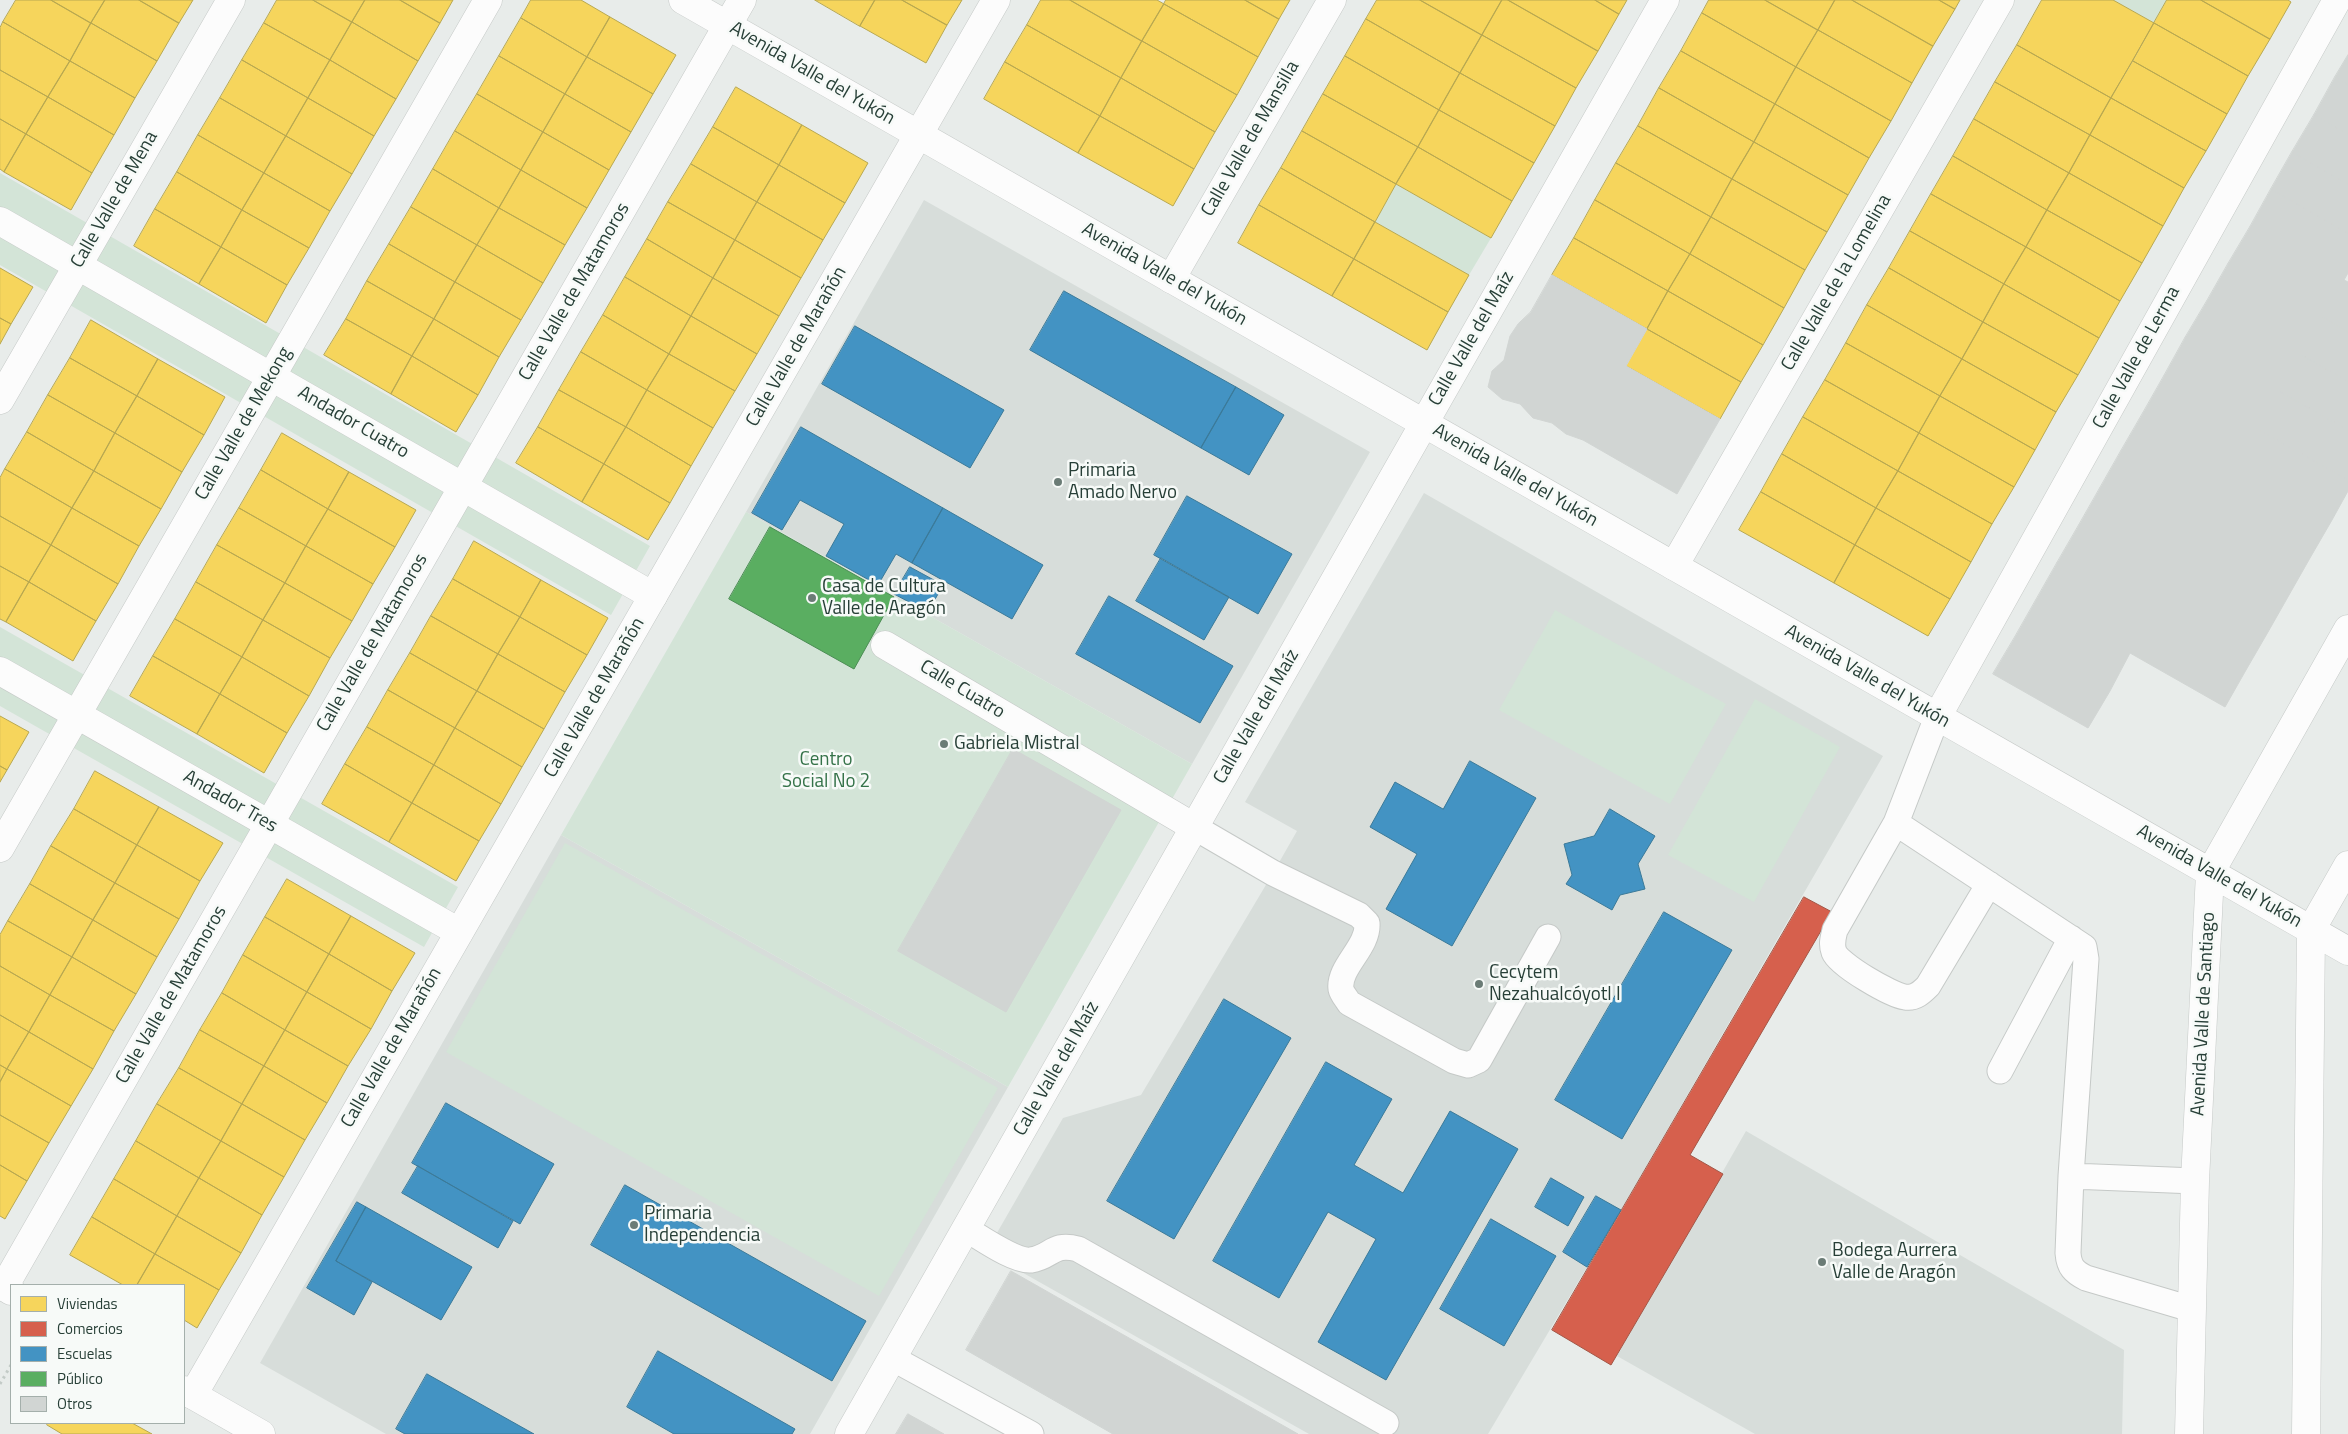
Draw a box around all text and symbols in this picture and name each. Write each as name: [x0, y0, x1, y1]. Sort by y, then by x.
street label: Avenida Valle del Yukón: [725, 17, 899, 131]
street label: Calle Valle de Mansilla: [1197, 57, 1305, 221]
street label: Calle Valle de Mena: [67, 128, 163, 272]
street label: Calle Valle de la Lomelina: [1777, 191, 1897, 375]
street label: Calle Valle de Matamoros: [515, 199, 635, 385]
street label: Avenida Valle del Yukón: [1077, 218, 1251, 332]
street label: Calle Valle de Marañón: [742, 263, 852, 431]
street label: Calle Valle del Maíz: [1424, 268, 1520, 410]
street label: Calle Valle de Lerma: [2088, 283, 2186, 433]
street label: Calle Valle de Mekong: [191, 343, 297, 505]
street label: Andador Cuatro: [293, 382, 413, 464]
street label: Avenida Valle del Yukón: [1428, 419, 1602, 533]
place label: Primaria Amado Nervo: [1068, 460, 1177, 504]
marker: Primaria Amado Nervo: [1052, 476, 1064, 488]
street label: Calle Valle de Matamoros: [313, 550, 433, 736]
place label: Casa de Cultura Valle de Aragón: [822, 576, 946, 620]
marker: Casa de Cultura Valle de Aragón: [806, 592, 818, 604]
street label: Calle Valle de Marañón: [540, 614, 650, 782]
street label: Avenida Valle del Yukón: [1780, 620, 1954, 734]
street label: Calle Valle del Maíz: [1209, 646, 1305, 788]
street label: Calle Cuatro: [915, 656, 1009, 724]
place label: Gabriela Mistral: [954, 733, 1080, 755]
marker: Gabriela Mistral: [938, 738, 950, 750]
park label: Centro Social No 2: [782, 749, 870, 793]
street label: Andador Tres: [179, 766, 281, 838]
street label: Avenida Valle del Yukón: [2132, 820, 2306, 934]
street label: Calle Valle de Matamoros: [112, 902, 232, 1088]
street label: Avenida Valle de Santiago: [2187, 911, 2221, 1117]
place label: Cecytem Nezahualcóyotl I: [1489, 962, 1621, 1006]
street label: Calle Valle de Marañón: [337, 964, 447, 1132]
marker: Cecytem Nezahualcóyotl I: [1473, 978, 1485, 990]
street label: Calle Valle del Maíz: [1009, 998, 1105, 1140]
place label: Primaria Independencia: [644, 1203, 760, 1247]
marker: Primaria Independencia: [628, 1219, 640, 1231]
place label: Bodega Aurrera Valle de Aragón: [1832, 1240, 1957, 1284]
marker: Bodega Aurrera Valle de Aragón: [1816, 1256, 1828, 1268]
legend: [10, 1284, 185, 1424]
text: Viviendas: [57, 1292, 118, 1315]
text: Comercios: [57, 1317, 123, 1340]
text: Escuelas: [57, 1342, 112, 1365]
text: Público: [57, 1367, 103, 1390]
text: Otros: [57, 1392, 92, 1415]

